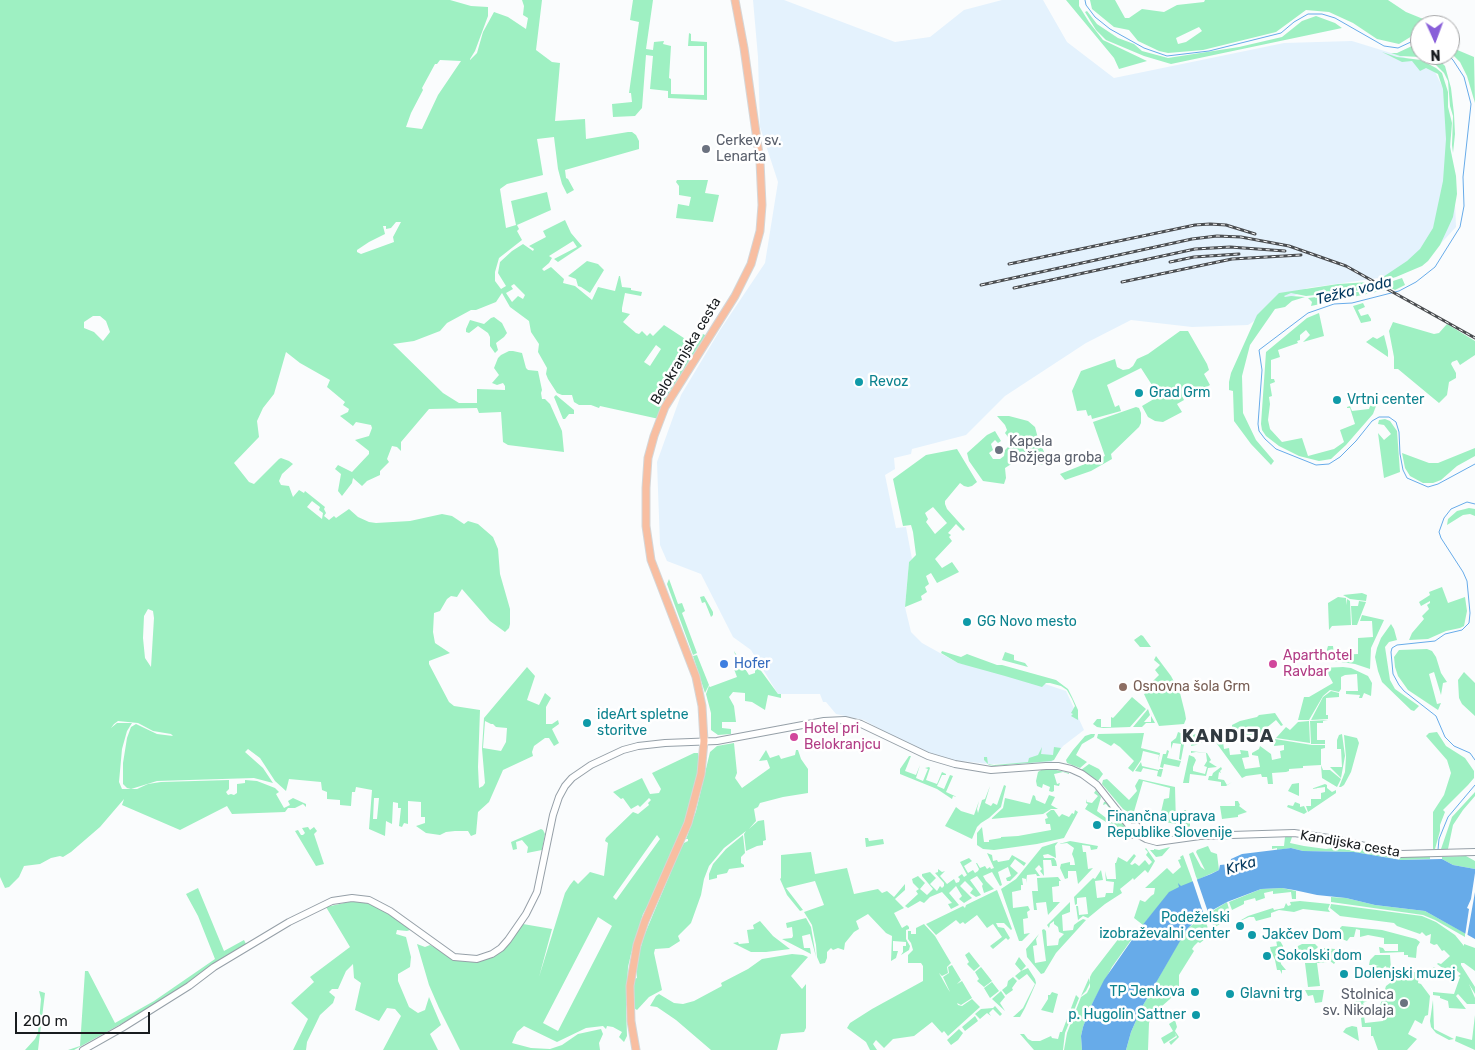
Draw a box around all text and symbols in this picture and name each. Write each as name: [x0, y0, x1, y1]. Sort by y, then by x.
north arrow: [1410, 15, 1460, 65]
text: N: [1430, 46, 1441, 63]
place label: Cerkev sv. Lenarta: [716, 133, 782, 166]
marker: Cerkev sv. Lenarta: [700, 143, 712, 155]
water label: Težka voda: [1314, 273, 1394, 309]
street label: Belokranjska cesta: [647, 294, 725, 408]
place label: Revoz: [869, 374, 908, 390]
marker: Revoz: [853, 376, 865, 388]
place label: Grad Grm: [1149, 385, 1211, 401]
marker: Grad Grm: [1133, 387, 1145, 399]
place label: Vrtni center: [1347, 392, 1424, 408]
marker: Vrtni center: [1331, 394, 1343, 406]
place label: Kapela Božjega groba: [1009, 434, 1102, 467]
marker: Kapela Božjega groba: [993, 444, 1005, 456]
place label: GG Novo mesto: [977, 614, 1077, 630]
marker: GG Novo mesto: [961, 616, 973, 628]
place label: Aparthotel Ravbar: [1283, 648, 1352, 680]
place label: Hofer: [734, 656, 770, 672]
marker: Hofer: [718, 658, 730, 670]
marker: Aparthotel Ravbar: [1267, 658, 1279, 670]
place label: Osnovna šola Grm: [1133, 679, 1250, 695]
marker: Osnovna šola Grm: [1117, 681, 1129, 693]
place label: ideArt spletne storitve: [597, 707, 689, 740]
marker: ideArt spletne storitve: [581, 717, 593, 729]
place label: Hotel pri Belokranjcu: [804, 721, 881, 754]
district label: KANDIJA: [1181, 726, 1275, 748]
marker: Hotel pri Belokranjcu: [788, 731, 800, 743]
place label: Finančna uprava Republike Slovenije: [1107, 809, 1232, 842]
marker: Finančna uprava Republike Slovenije: [1091, 819, 1103, 831]
street label: Kandijska cesta: [1299, 827, 1401, 861]
water label: Krka: [1223, 853, 1259, 879]
place label: Podeželski izobraževalni center: [1099, 910, 1230, 942]
marker: Podeželski izobraževalni center: [1234, 920, 1246, 932]
place label: Jakčev Dom: [1262, 927, 1342, 943]
marker: Jakčev Dom: [1246, 929, 1258, 941]
place label: Sokolski dom: [1277, 948, 1362, 964]
marker: Sokolski dom: [1261, 950, 1273, 962]
place label: Dolenjski muzej: [1354, 966, 1455, 982]
marker: Dolenjski muzej: [1338, 968, 1350, 980]
place label: TP Jenkova: [1109, 984, 1185, 1000]
marker: TP Jenkova: [1189, 986, 1201, 998]
place label: Glavni trg: [1240, 986, 1303, 1002]
place label: Stolnica sv. Nikolaja: [1323, 987, 1394, 1020]
marker: Glavni trg: [1224, 988, 1236, 1000]
marker: Stolnica sv. Nikolaja: [1398, 997, 1410, 1009]
scale bar: [18, 1002, 152, 1034]
place label: p. Hugolin Sattner: [1068, 1007, 1186, 1023]
marker: p. Hugolin Sattner: [1190, 1009, 1202, 1021]
text: 200 m: [23, 1012, 68, 1030]

